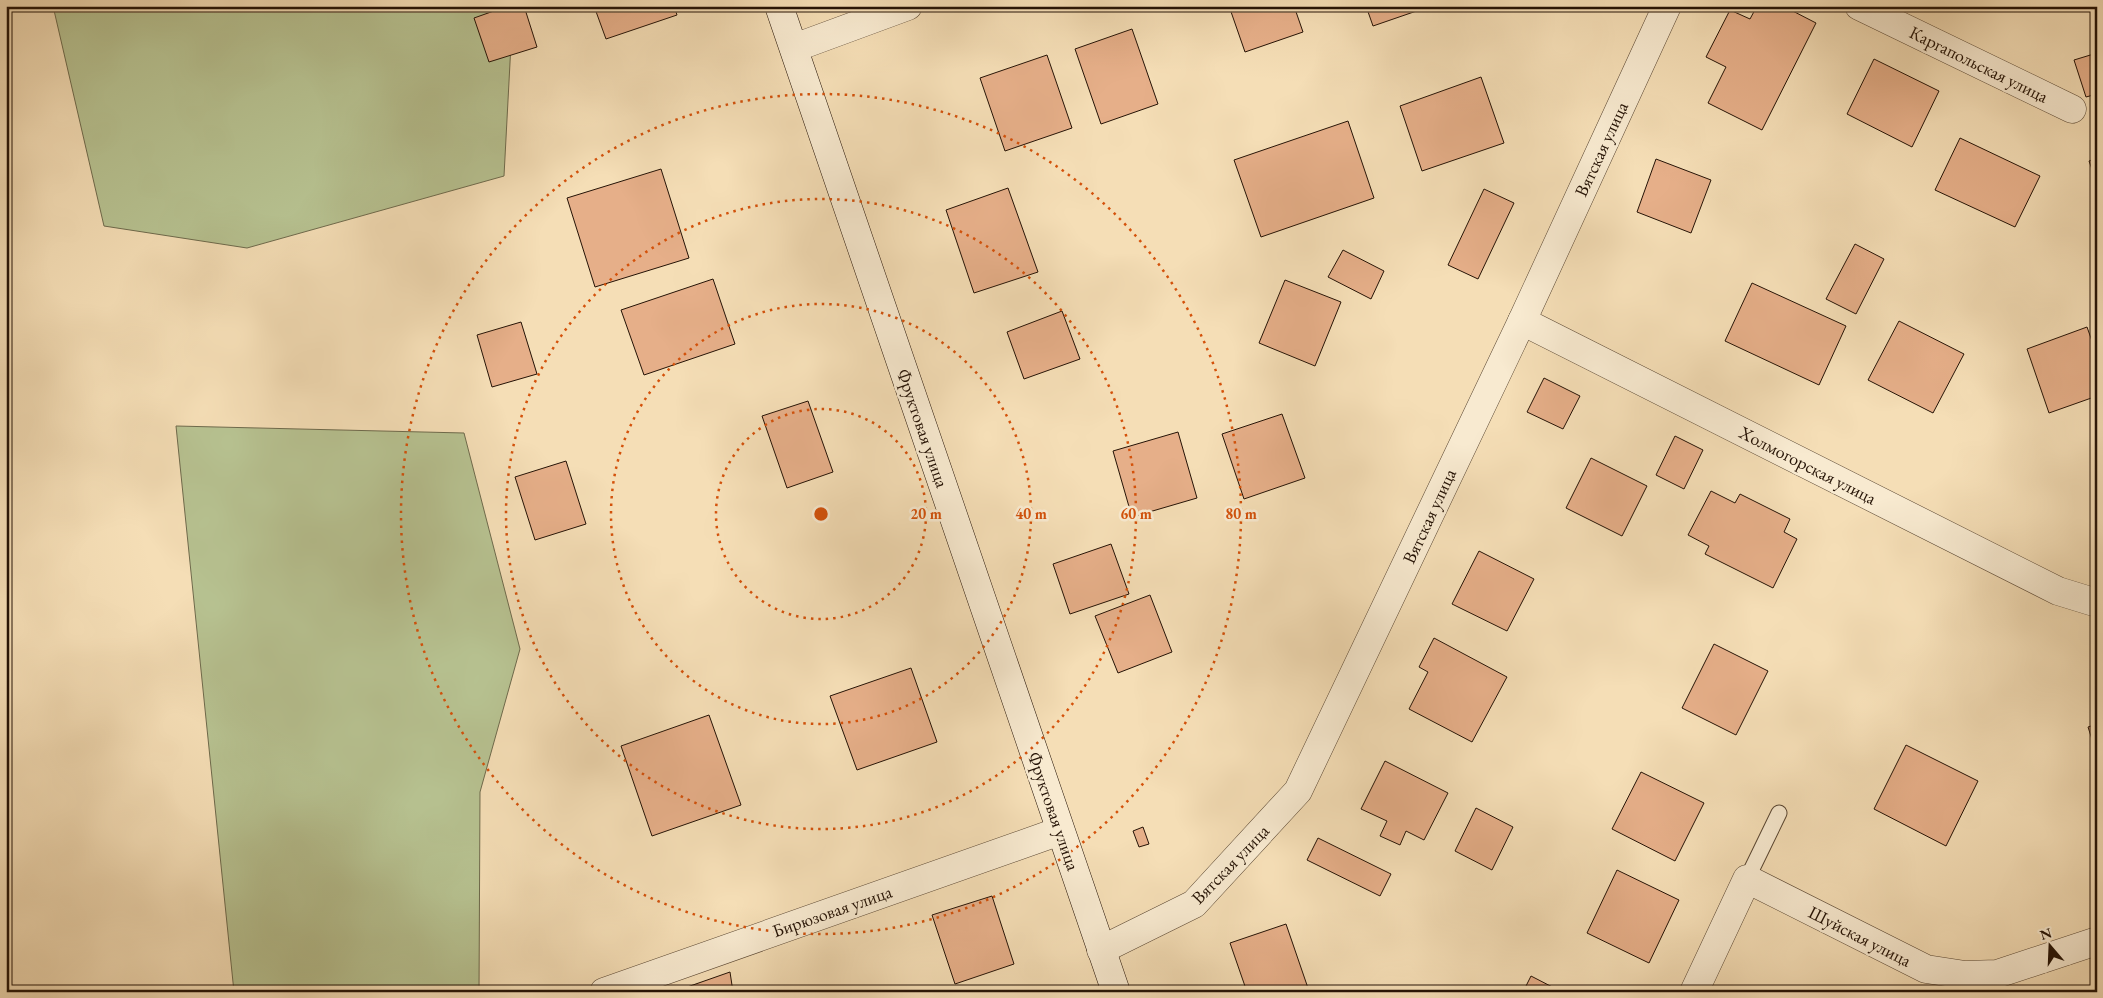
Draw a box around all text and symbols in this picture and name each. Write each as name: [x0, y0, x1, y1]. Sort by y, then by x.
street label: Каргапольская улица: [1906, 20, 2053, 108]
street label: Вятская улица: [1569, 97, 1633, 200]
street label: Фруктовая улица: [892, 366, 954, 491]
street label: Холмогорская улица: [1735, 420, 1881, 510]
street label: Вятская улица: [1397, 464, 1461, 567]
text: 20 m: [910, 504, 942, 523]
text: 40 m: [1015, 504, 1047, 523]
text: 60 m: [1120, 504, 1152, 523]
text: 80 m: [1225, 504, 1257, 523]
centre of rings: [812, 505, 830, 523]
street label: Фруктовая улица: [1023, 749, 1085, 874]
street label: Вятская улица: [1186, 819, 1274, 909]
street label: Бирюзовая улица: [769, 879, 896, 942]
street label: Шуйская улица: [1805, 900, 1916, 972]
north arrow: [2026, 920, 2076, 970]
text: N: [2037, 923, 2055, 944]

